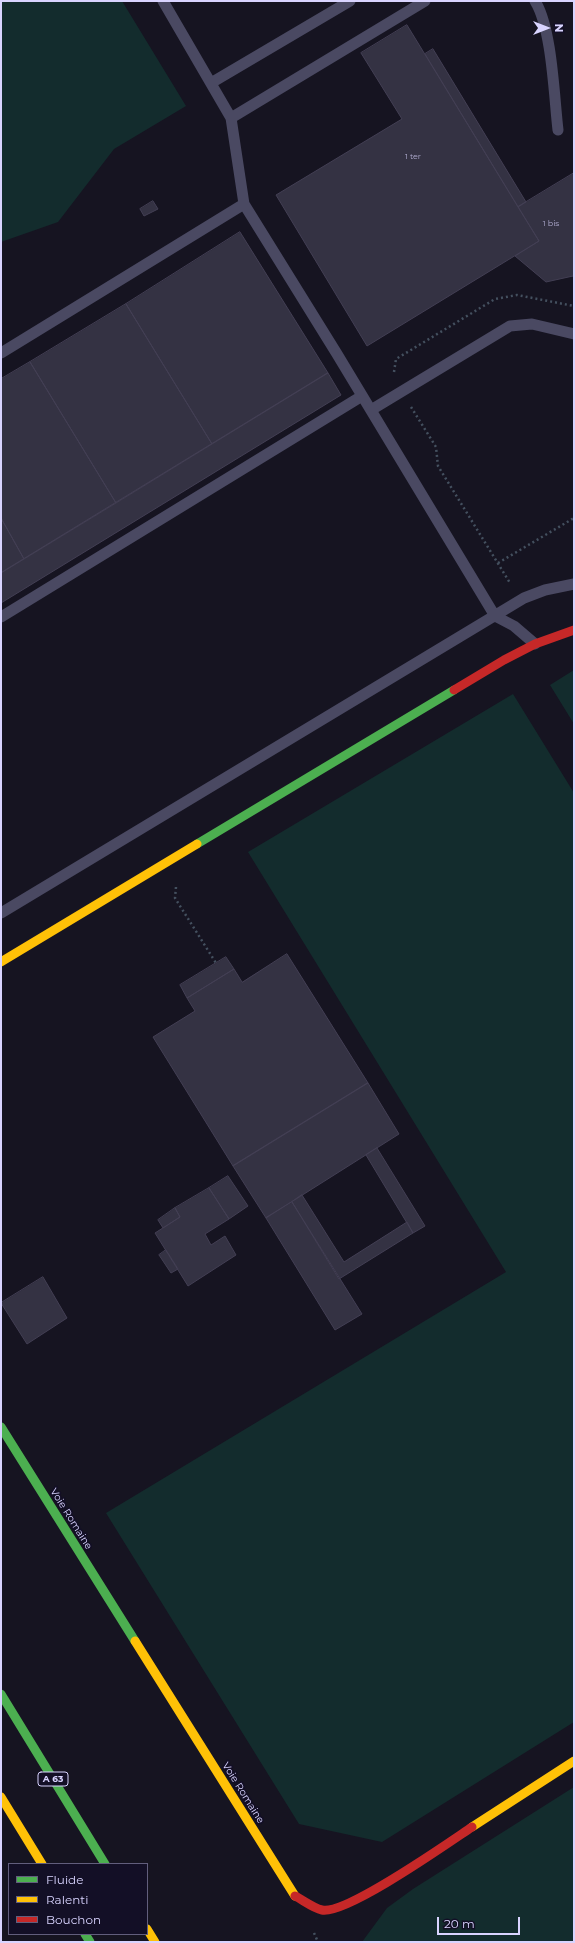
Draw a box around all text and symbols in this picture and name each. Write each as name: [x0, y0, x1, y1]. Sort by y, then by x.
north arrow: [527, 8, 567, 48]
text: N: [552, 24, 566, 32]
house number: 1 ter: [405, 152, 421, 162]
house number: 1 bis: [543, 219, 559, 229]
street label: Voie Romaine: [47, 1486, 95, 1552]
street label: Voie Romaine: [219, 1760, 267, 1826]
road number: A 63: [38, 1772, 68, 1786]
legend: [8, 1863, 148, 1935]
text: Fluide: [46, 1872, 84, 1887]
text: Ralenti: [46, 1892, 88, 1907]
scale bar: [439, 1909, 522, 1935]
text: Bouchon: [46, 1912, 101, 1927]
text: 20 m: [444, 1916, 475, 1931]

